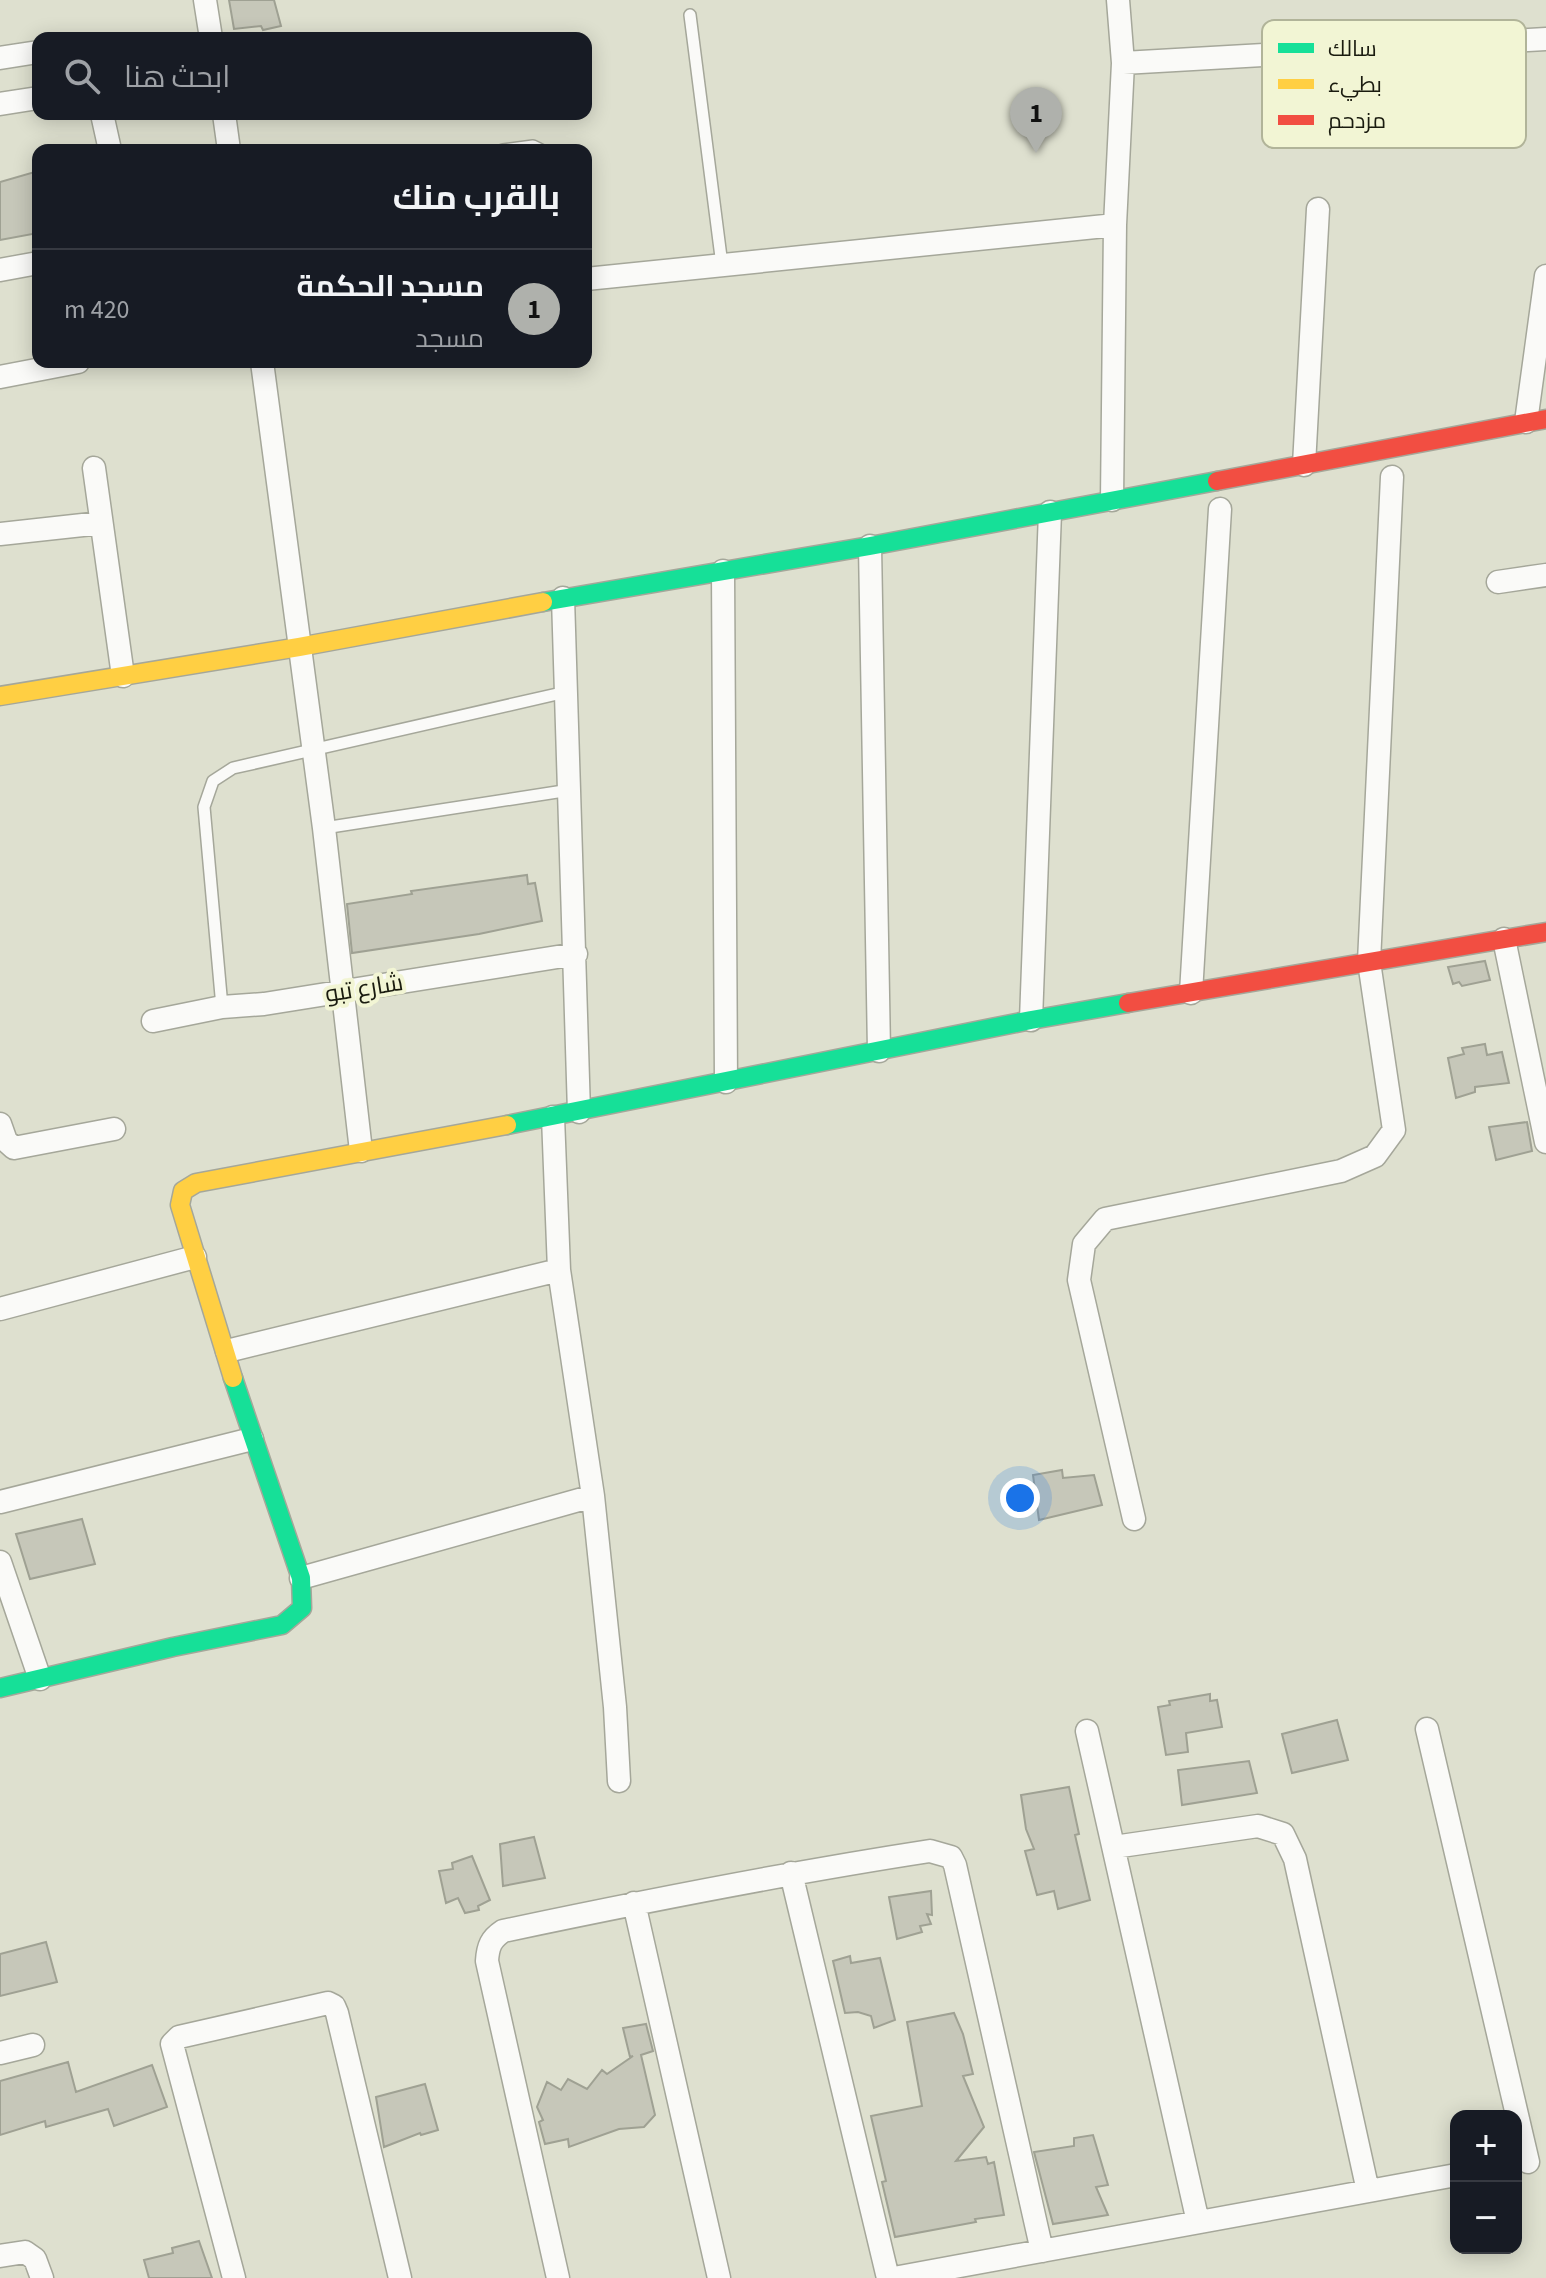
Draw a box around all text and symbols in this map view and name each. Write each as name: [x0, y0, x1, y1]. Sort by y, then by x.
legend: [1262, 20, 1526, 148]
search box: [32, 32, 592, 120]
text: سالك: [1328, 33, 1377, 65]
icon: search: [60, 54, 104, 98]
text: ابحث هنا: [124, 56, 230, 99]
text: بطيء: [1328, 69, 1382, 101]
pin: 1: [1010, 87, 1062, 153]
text: مزدحم: [1328, 105, 1386, 137]
text: بالقرب منك: [393, 174, 560, 223]
text: مسجد الحكمة: [297, 265, 484, 308]
text: 420 m: [64, 291, 130, 328]
text: 1: [527, 291, 541, 328]
text: مسجد: [415, 320, 484, 357]
street label: شارع تبو: [323, 965, 406, 1012]
your location: [1000, 1478, 1040, 1518]
map controls: [1450, 2110, 1522, 2254]
button: +: [1450, 2110, 1522, 2182]
button: −: [1450, 2182, 1522, 2254]

